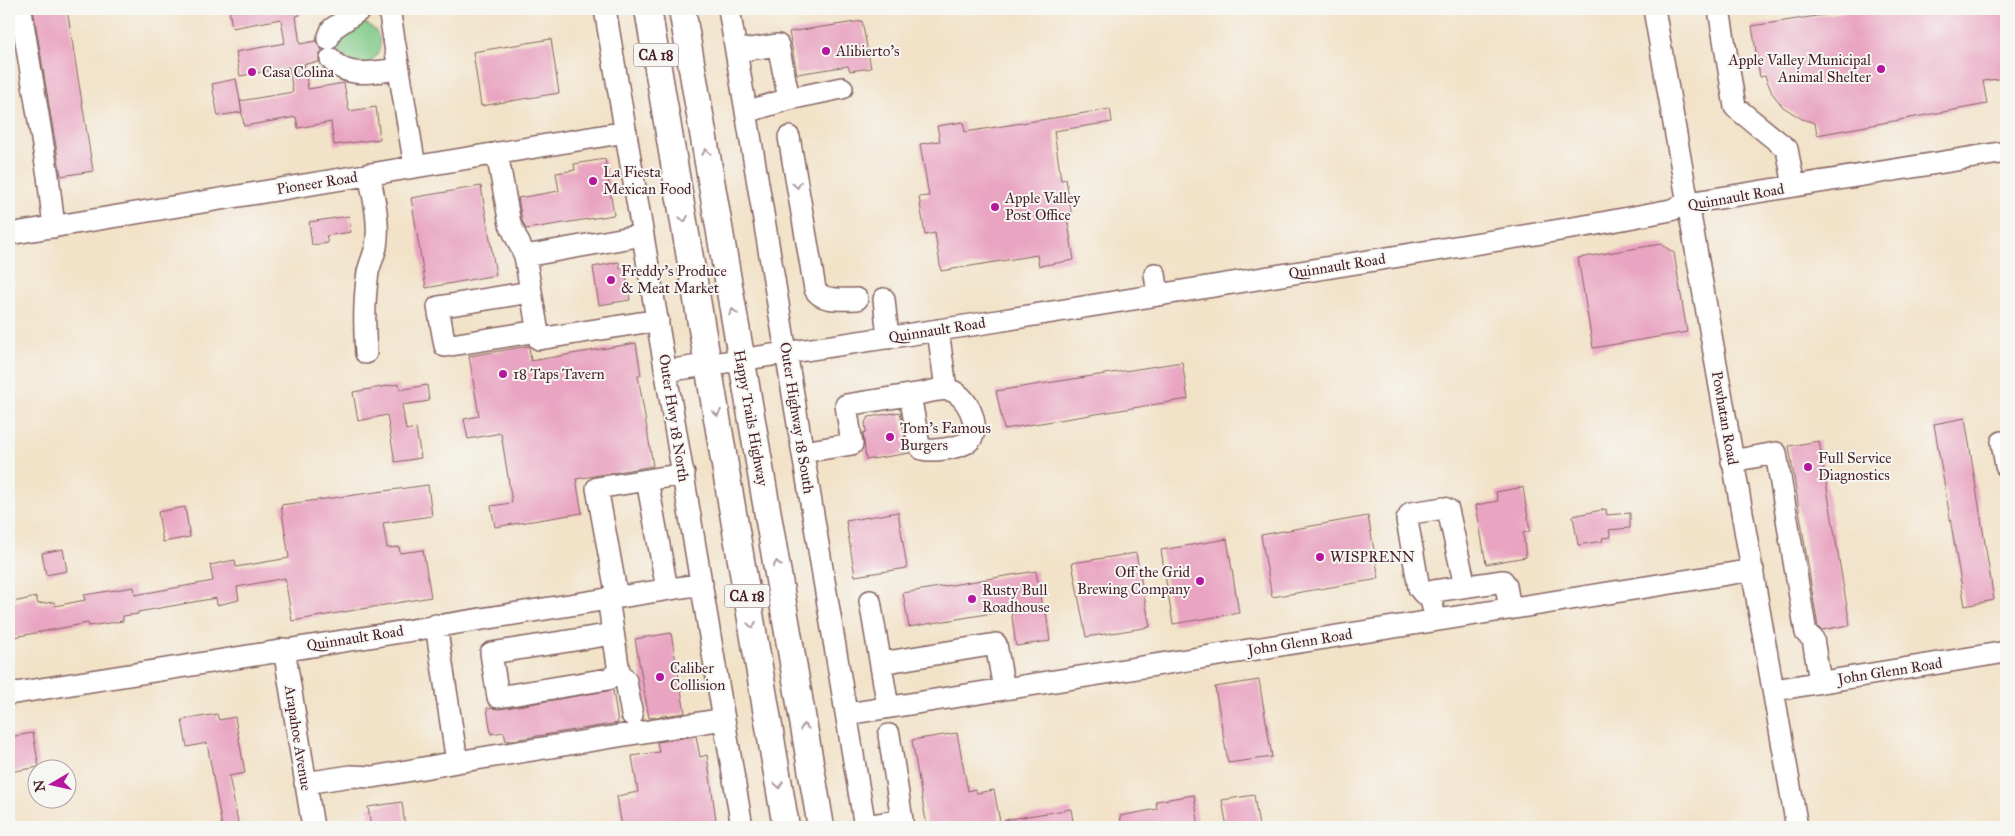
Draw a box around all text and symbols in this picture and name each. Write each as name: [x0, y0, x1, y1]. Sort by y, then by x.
place label: Alibierto's: [835, 42, 899, 60]
road number: CA 18: [634, 44, 678, 66]
marker: Alibierto's: [820, 45, 832, 57]
place label: Apple Valley Municipal Animal Shelter: [1728, 51, 1872, 86]
place label: Casa Colina: [262, 63, 335, 81]
marker: Apple Valley Municipal Animal Shelter: [1875, 63, 1887, 75]
marker: Casa Colina: [246, 66, 258, 78]
one-way arrow: [702, 148, 712, 157]
place label: La Fiesta Mexican Food: [603, 163, 692, 198]
street label: Pioneer Road: [275, 168, 359, 198]
marker: La Fiesta Mexican Food: [587, 175, 599, 187]
one-way arrow: [791, 180, 801, 189]
street label: Quinnault Road: [1686, 180, 1786, 214]
place label: Apple Valley Post Office: [1004, 189, 1081, 224]
marker: Apple Valley Post Office: [989, 201, 1001, 213]
one-way arrow: [678, 214, 688, 223]
street label: Quinnault Road: [1287, 249, 1387, 283]
place label: Freddy's Produce & Meat Market: [621, 262, 727, 297]
marker: Freddy's Produce & Meat Market: [605, 274, 617, 286]
one-way arrow: [729, 308, 739, 317]
street label: Quinnault Road: [887, 313, 987, 347]
street label: Outer Highway 18 South: [776, 341, 818, 496]
street label: Happy Trails Highway: [730, 348, 772, 489]
street label: Outer Hwy 18 North: [655, 353, 693, 484]
place label: 18 Taps Tavern: [513, 365, 605, 383]
marker: 18 Taps Tavern: [497, 368, 509, 380]
street label: Powhatan Road: [1708, 370, 1742, 467]
one-way arrow: [711, 408, 721, 417]
place label: Tom's Famous Burgers: [900, 419, 991, 454]
marker: Tom's Famous Burgers: [884, 431, 896, 443]
place label: Full Service Diagnostics: [1818, 449, 1892, 484]
marker: Full Service Diagnostics: [1802, 461, 1814, 473]
place label: WISPRENN: [1330, 548, 1415, 566]
marker: WISPRENN: [1314, 551, 1326, 563]
one-way arrow: [772, 560, 782, 569]
place label: Off the Grid Brewing Company: [1077, 563, 1191, 598]
marker: Off the Grid Brewing Company: [1194, 575, 1206, 587]
place label: Rusty Bull Roadhouse: [982, 581, 1050, 616]
road number: CA 18: [724, 584, 770, 608]
marker: Rusty Bull Roadhouse: [966, 593, 978, 605]
one-way arrow: [747, 620, 757, 629]
street label: Quinnault Road: [305, 621, 405, 655]
street label: John Glenn Road: [1244, 625, 1354, 660]
street label: John Glenn Road: [1834, 654, 1944, 689]
place label: Caliber Collision: [670, 659, 725, 694]
marker: Caliber Collision: [654, 671, 666, 683]
street label: Arapahoe Avenue: [281, 683, 315, 792]
one-way arrow: [800, 723, 810, 732]
north arrow: [28, 758, 78, 808]
text: N: [30, 779, 49, 793]
one-way arrow: [774, 781, 784, 789]

